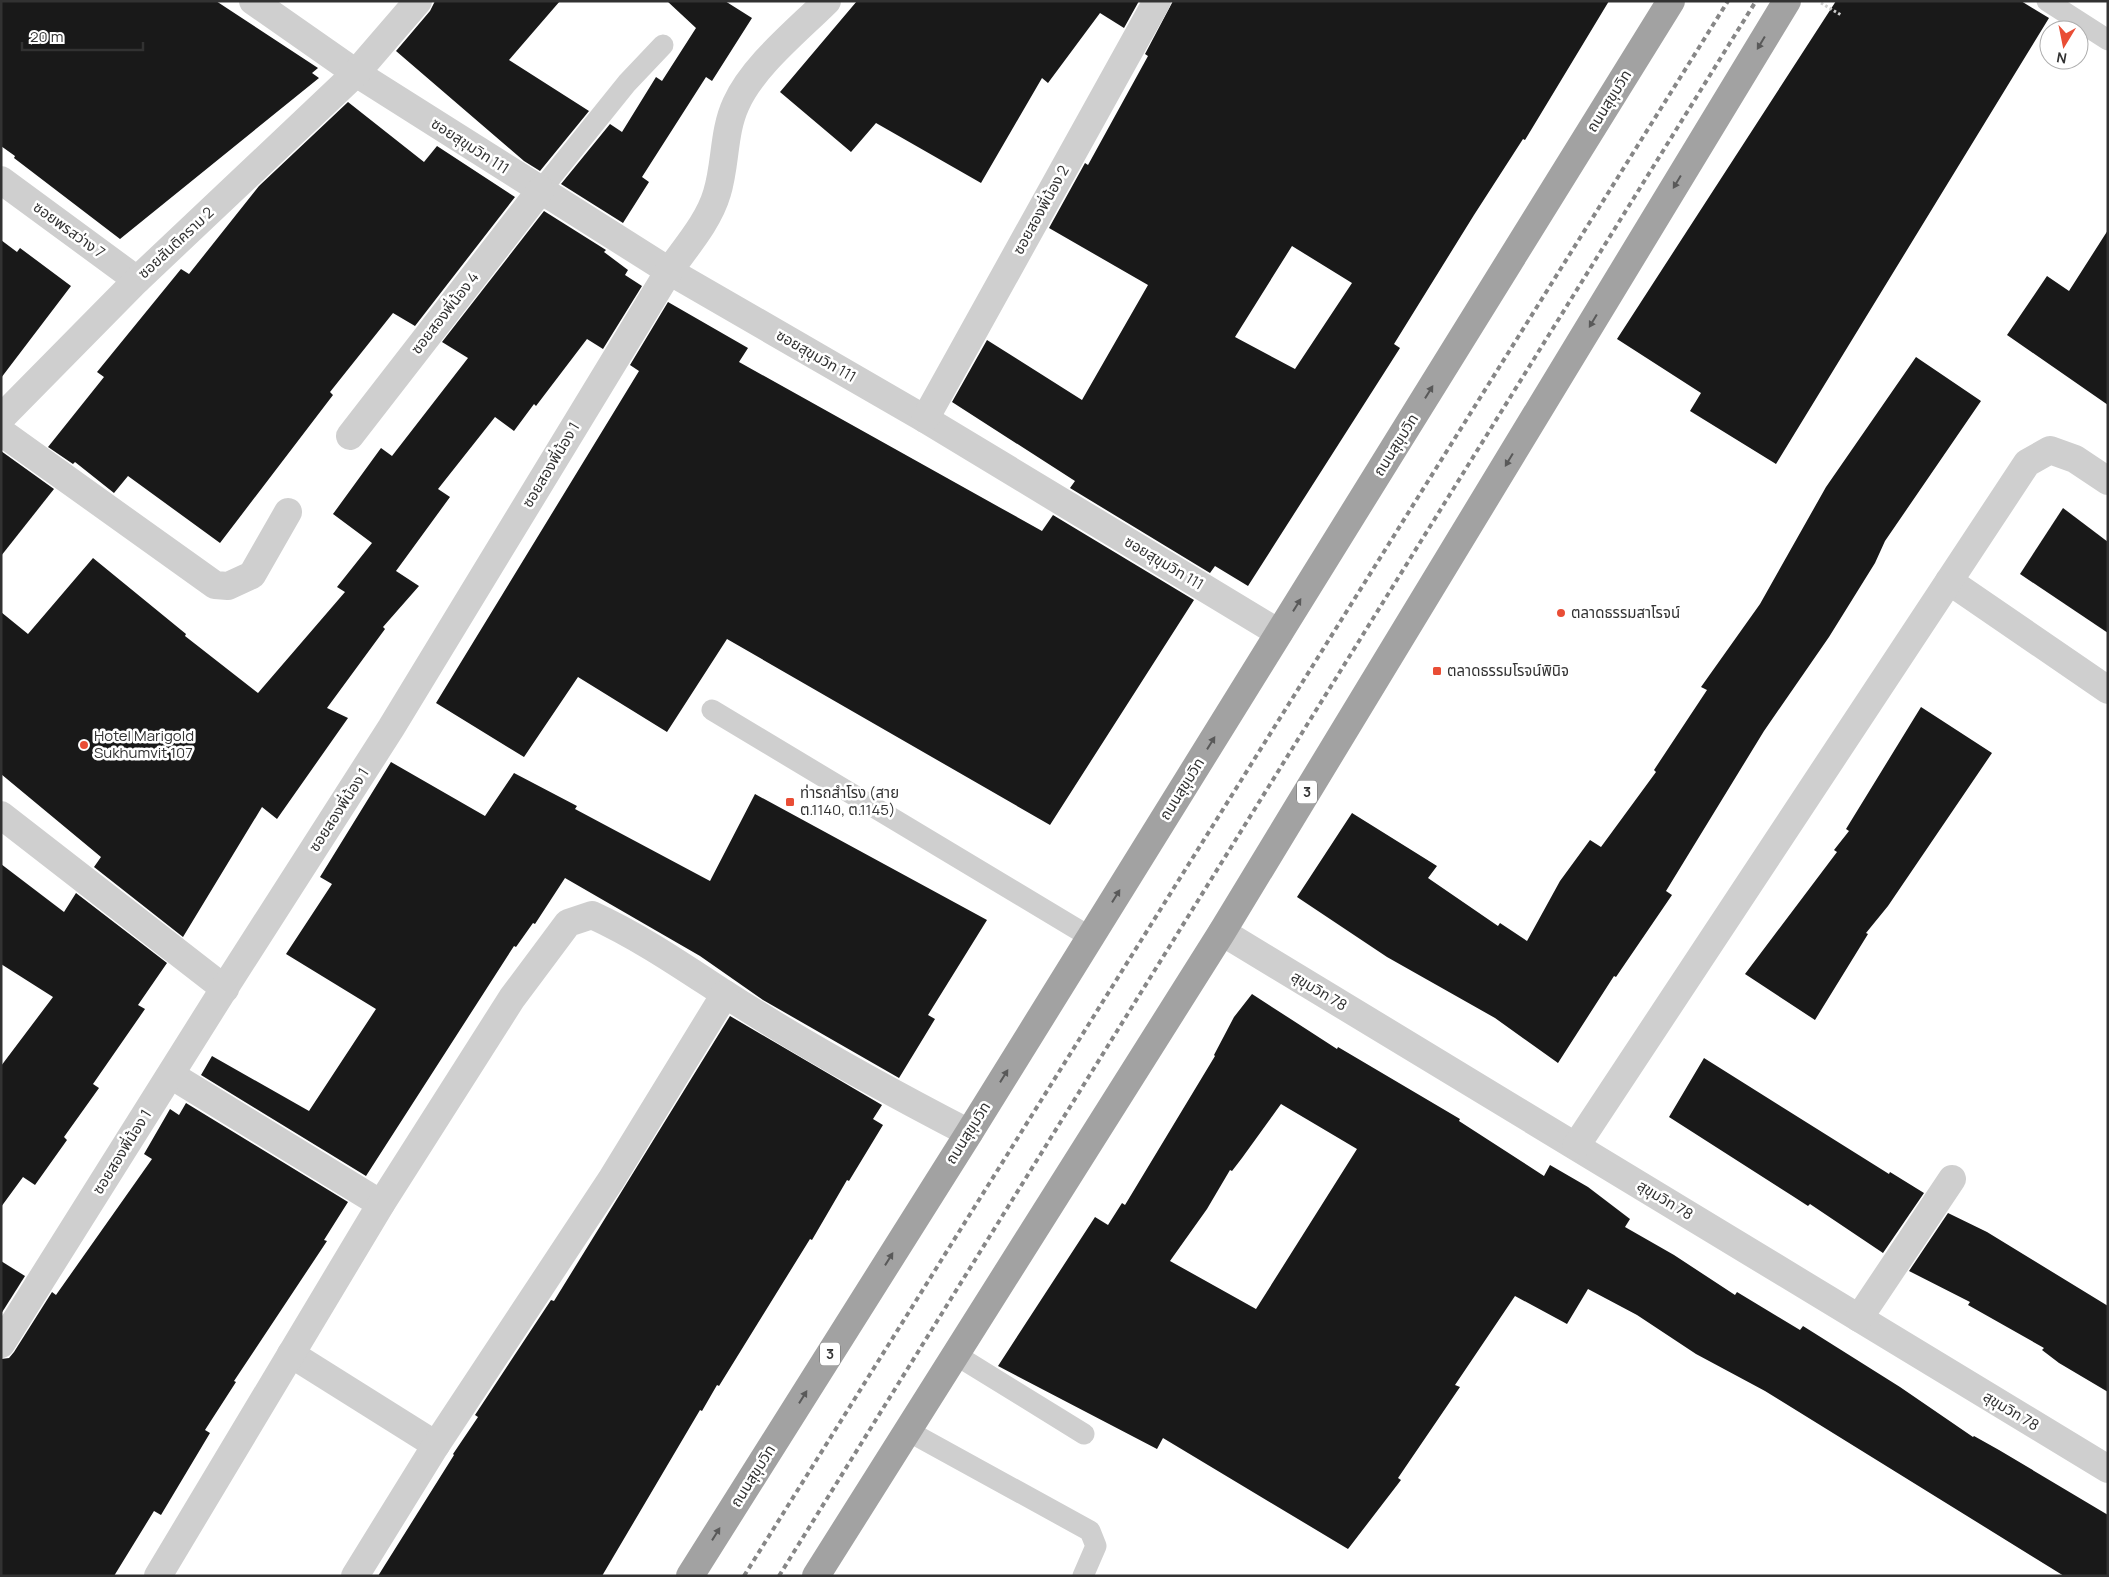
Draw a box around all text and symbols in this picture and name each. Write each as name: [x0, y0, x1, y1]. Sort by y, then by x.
scale bar: [22, 20, 144, 52]
north arrow: [2039, 20, 2089, 70]
text: 20 m: [30, 26, 63, 47]
one-way arrow: [1757, 36, 1766, 49]
text: N: [2055, 48, 2068, 69]
street label: ถนนสุขุมวิท: [1581, 66, 1636, 136]
street label: ซอยสุขุมวิท 111: [427, 113, 513, 179]
street label: ซอยสองพี่น้อง 2: [1007, 161, 1074, 258]
one-way arrow: [1673, 175, 1682, 188]
street label: ซอยพรสว่าง 7: [29, 196, 110, 263]
street label: ซอยสันติคราม 2: [133, 202, 218, 283]
street label: ซอยสองพี่น้อง 4: [406, 267, 484, 358]
one-way arrow: [1588, 314, 1597, 327]
street label: ซอยสุขุมวิท 111: [772, 324, 860, 387]
one-way arrow: [1424, 386, 1433, 399]
street label: ถนนสุขุมวิท: [1368, 410, 1423, 480]
street label: ซอยสองพี่น้อง 1: [517, 418, 584, 511]
one-way arrow: [1504, 453, 1513, 466]
street label: ซอยสุขุมวิท 111: [1121, 531, 1208, 594]
one-way arrow: [1292, 598, 1301, 611]
place label: ตลาดธรรมสาโรจน์: [1571, 602, 1680, 623]
marker: ตลาดธรรมสาโรจน์: [1555, 607, 1567, 619]
place label: ตลาดธรรมโรจน์พินิจ: [1447, 660, 1569, 681]
marker: ตลาดธรรมโรจน์พินิจ: [1431, 665, 1443, 677]
place label: Hotel Marigold Sukhumvit 107: [94, 725, 194, 763]
one-way arrow: [1206, 736, 1216, 749]
marker: Hotel Marigold Sukhumvit 107: [78, 739, 90, 751]
street label: ถนนสุขุมวิท: [1154, 754, 1209, 824]
street label: ซอยสองพี่น้อง 1: [304, 764, 374, 856]
road number: 3: [1297, 780, 1317, 804]
place label: ท่ารถสำโรง (สาย ต.1140, ต.1145): [800, 782, 899, 820]
marker: ท่ารถสำโรง (สาย ต.1140, ต.1145): [784, 796, 796, 808]
one-way arrow: [1111, 889, 1120, 902]
street label: สุขุมวิท 78: [1287, 966, 1351, 1015]
one-way arrow: [999, 1070, 1009, 1083]
street label: ถนนสุขุมวิท: [940, 1098, 995, 1168]
street label: ซอยสองพี่น้อง 1: [87, 1105, 156, 1198]
street label: สุขุมวิท 78: [1633, 1175, 1697, 1224]
one-way arrow: [885, 1253, 894, 1266]
road number: 3: [820, 1342, 840, 1366]
street label: สุขุมวิท 78: [1979, 1386, 2043, 1435]
one-way arrow: [798, 1390, 807, 1404]
street label: ถนนสุขุมวิท: [725, 1441, 780, 1511]
one-way arrow: [712, 1528, 721, 1541]

